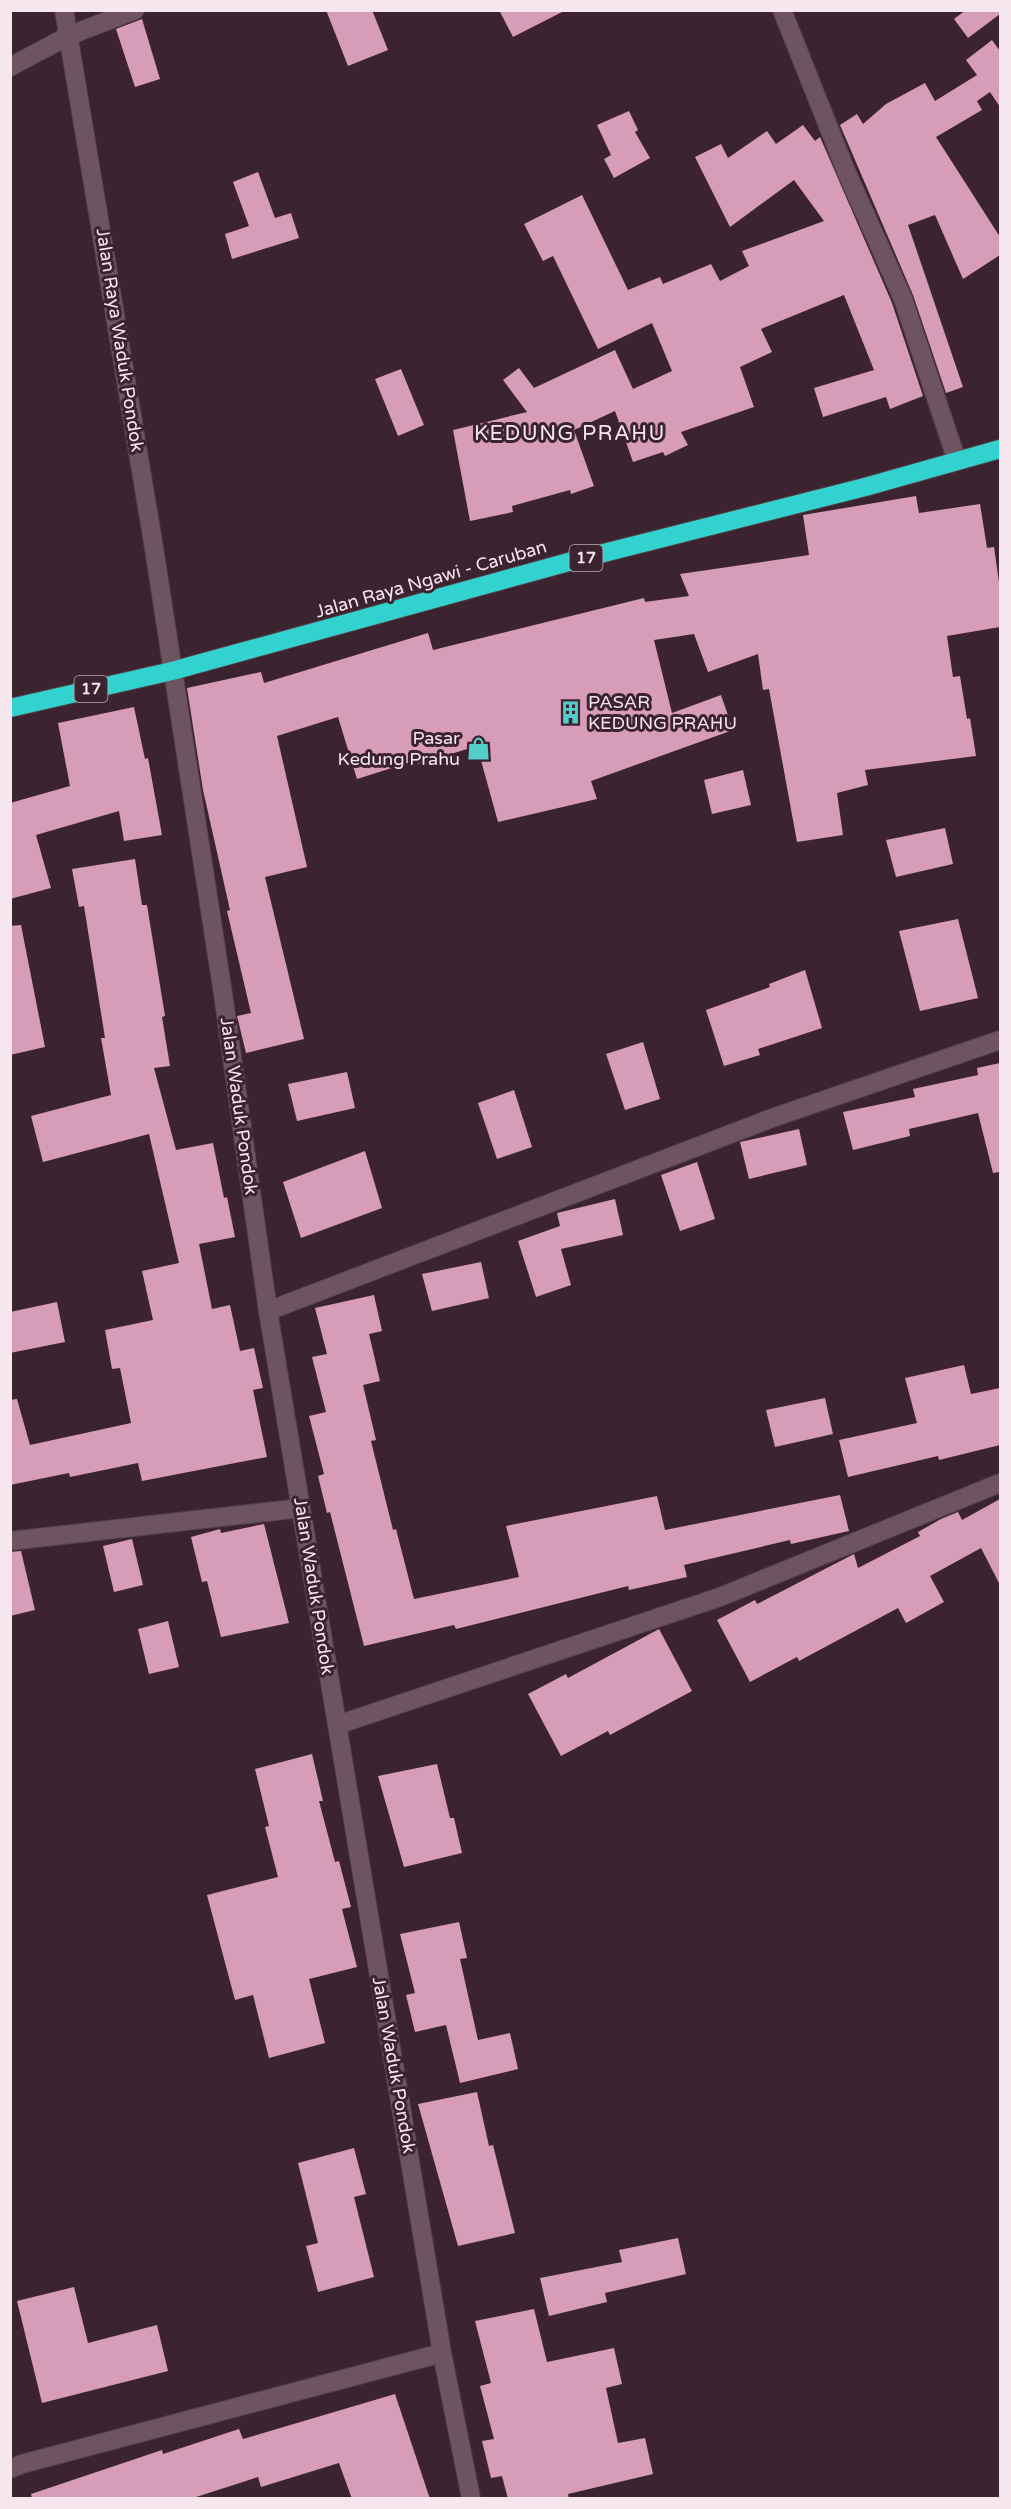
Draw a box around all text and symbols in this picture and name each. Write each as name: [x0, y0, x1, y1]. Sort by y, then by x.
street label: Jalan Raya Waduk Pondok: [91, 227, 149, 454]
district label: KEDUNG PRAHU: [474, 421, 666, 446]
street label: Jalan Raya Ngawi - Caruban: [313, 535, 549, 623]
road number: 17: [570, 545, 602, 571]
road number: 17: [74, 676, 107, 702]
place label: PASAR KEDUNG PRAHU: [588, 691, 737, 734]
building icon: PASAR KEDUNG PRAHU: [557, 699, 583, 725]
place label: Pasar Kedung Prahu: [338, 727, 460, 770]
shop icon: Pasar Kedung Prahu: [465, 735, 491, 761]
street label: Jalan Waduk Pondok: [216, 1016, 262, 1196]
street label: Jalan Waduk Pondok: [289, 1496, 339, 1676]
street label: Jalan Waduk Pondok: [368, 1975, 420, 2155]

